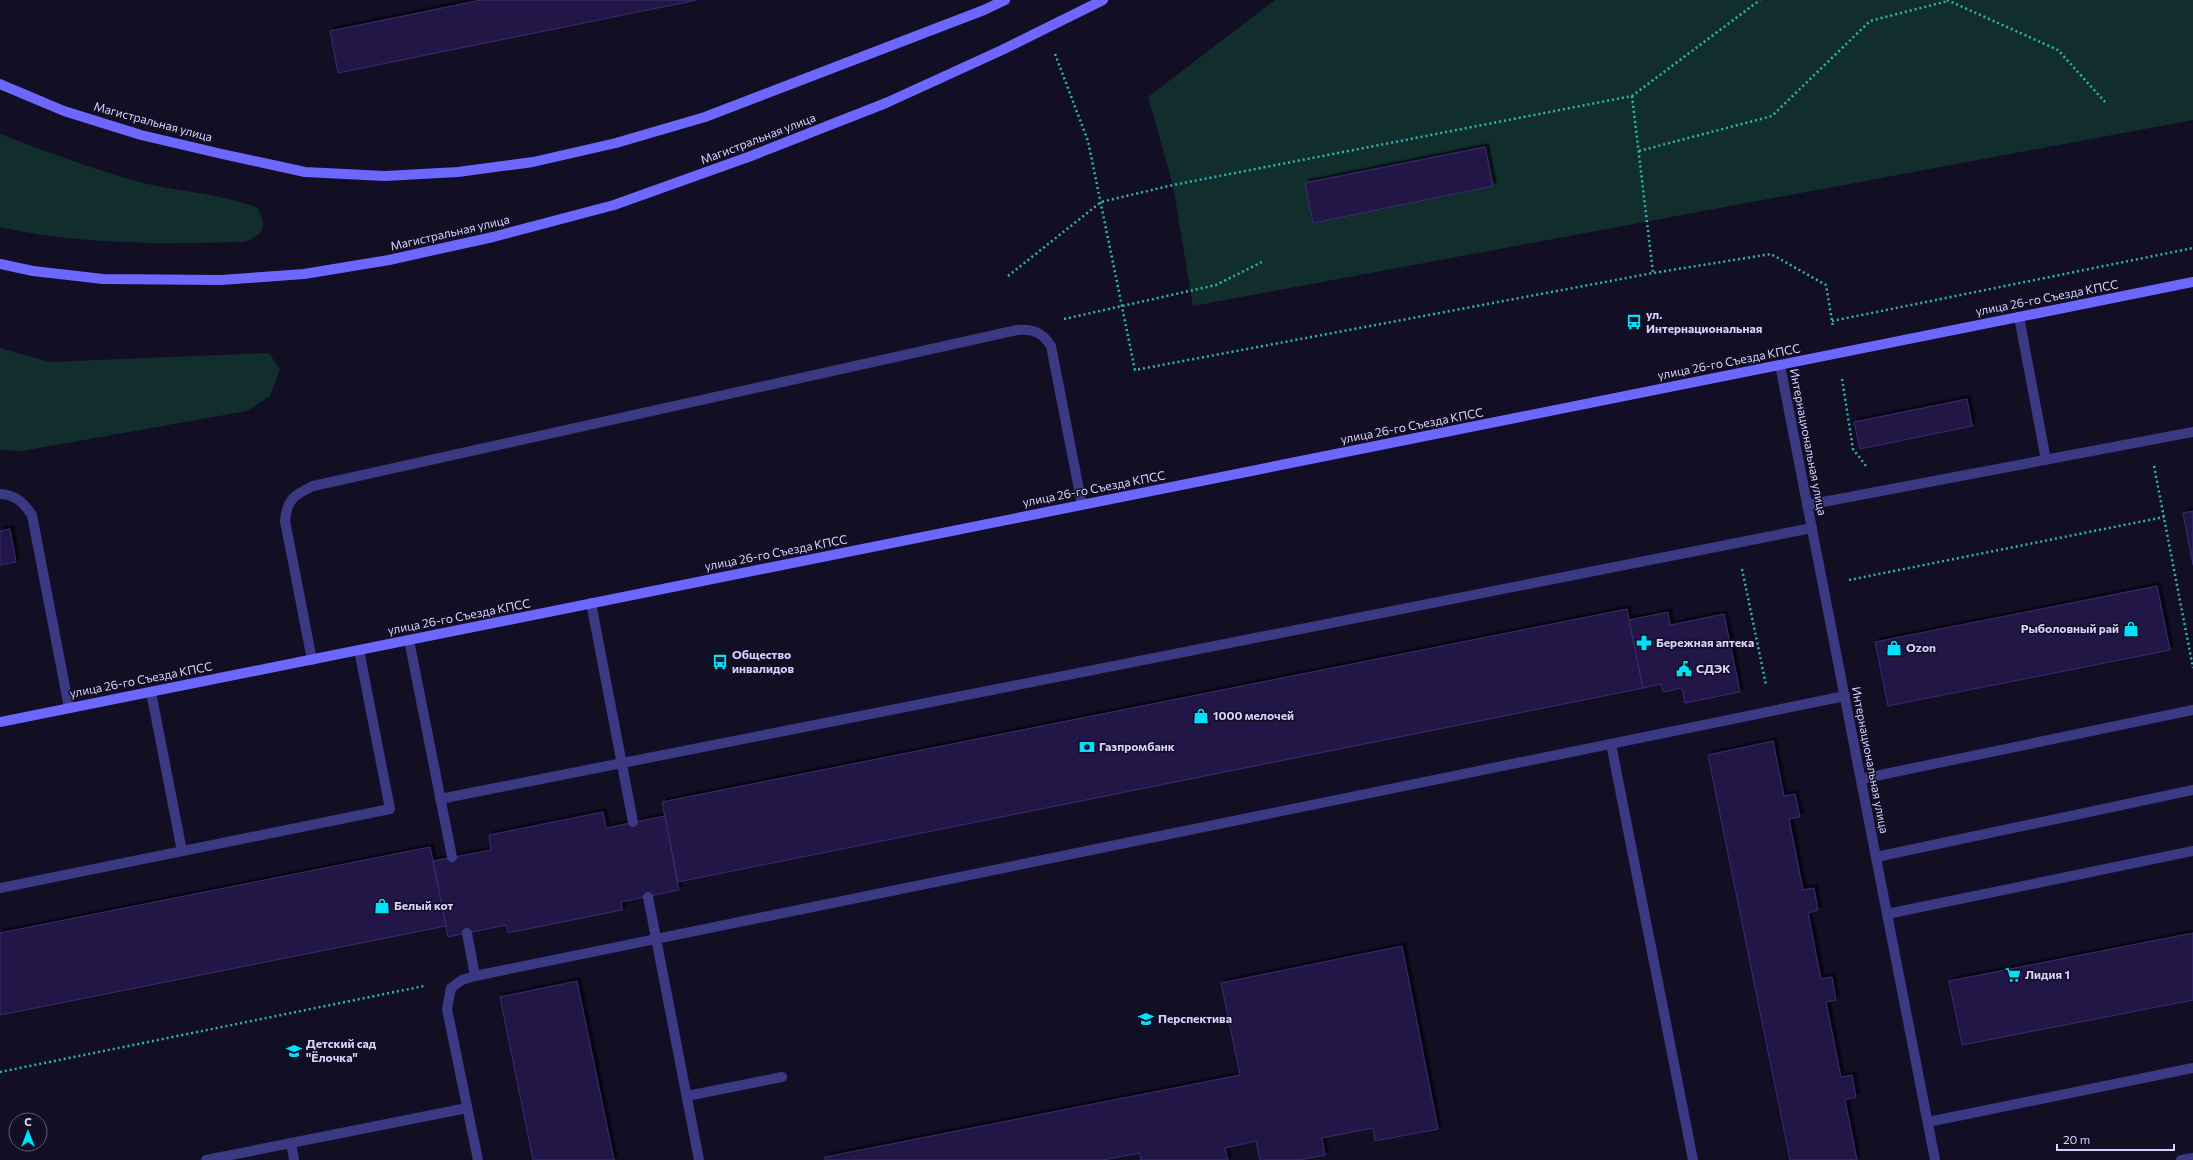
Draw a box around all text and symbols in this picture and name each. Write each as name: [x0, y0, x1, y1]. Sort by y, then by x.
street label: Магистральная улица: [92, 98, 214, 144]
street label: Магистральная улица: [698, 110, 817, 166]
street label: Магистральная улица: [389, 211, 511, 253]
street label: улица 26-го Съезда КПСС: [1974, 276, 2119, 318]
place label: ул. Интернациональная: [1646, 307, 1762, 335]
bus stop icon: ул. Интернациональная: [1625, 313, 1643, 331]
street label: улица 26-го Съезда КПСС: [1656, 340, 1801, 382]
street label: Интернациональная улица: [1788, 367, 1830, 517]
street label: улица 26-го Съезда КПСС: [1339, 404, 1484, 446]
street label: улица 26-го Съезда КПСС: [1021, 467, 1166, 509]
street label: улица 26-го Съезда КПСС: [703, 531, 848, 573]
street label: улица 26-го Съезда КПСС: [386, 595, 531, 637]
shop icon: Рыболовный рай: [2122, 620, 2140, 638]
place label: Рыболовный рай: [2021, 621, 2119, 635]
pharmacy icon: Бережная аптека: [1635, 634, 1653, 652]
place label: Бережная аптека: [1656, 635, 1754, 649]
shop icon: Ozon: [1885, 639, 1903, 657]
place label: Ozon: [1906, 640, 1936, 654]
place label: Общество инвалидов: [732, 647, 794, 675]
bus stop icon: Общество инвалидов: [711, 653, 729, 671]
street label: улица 26-го Съезда КПСС: [68, 658, 213, 700]
public building icon: СДЭК: [1675, 660, 1693, 678]
place label: СДЭК: [1696, 661, 1731, 675]
street label: Интернациональная улица: [1850, 685, 1892, 835]
shop icon: 1000 мелочей: [1192, 707, 1210, 725]
place label: 1000 мелочей: [1213, 708, 1294, 722]
bank icon: Газпромбанк: [1078, 738, 1096, 756]
place label: Газпромбанк: [1099, 739, 1175, 753]
shop icon: Белый кот: [373, 897, 391, 915]
place label: Белый кот: [394, 898, 454, 912]
supermarket icon: Лидия 1: [2004, 966, 2022, 984]
place label: Лидия 1: [2025, 967, 2070, 981]
school or university icon: Перспектива: [1137, 1010, 1155, 1028]
place label: Перспектива: [1158, 1011, 1232, 1025]
place label: Детский сад "Ёлочка": [306, 1036, 377, 1064]
school or university icon: Детский сад "Ёлочка": [285, 1042, 303, 1060]
north arrow: [8, 1112, 48, 1152]
text: С: [24, 1115, 32, 1128]
scale bar: [2057, 1126, 2174, 1152]
text: 20 m: [2063, 1132, 2090, 1146]

